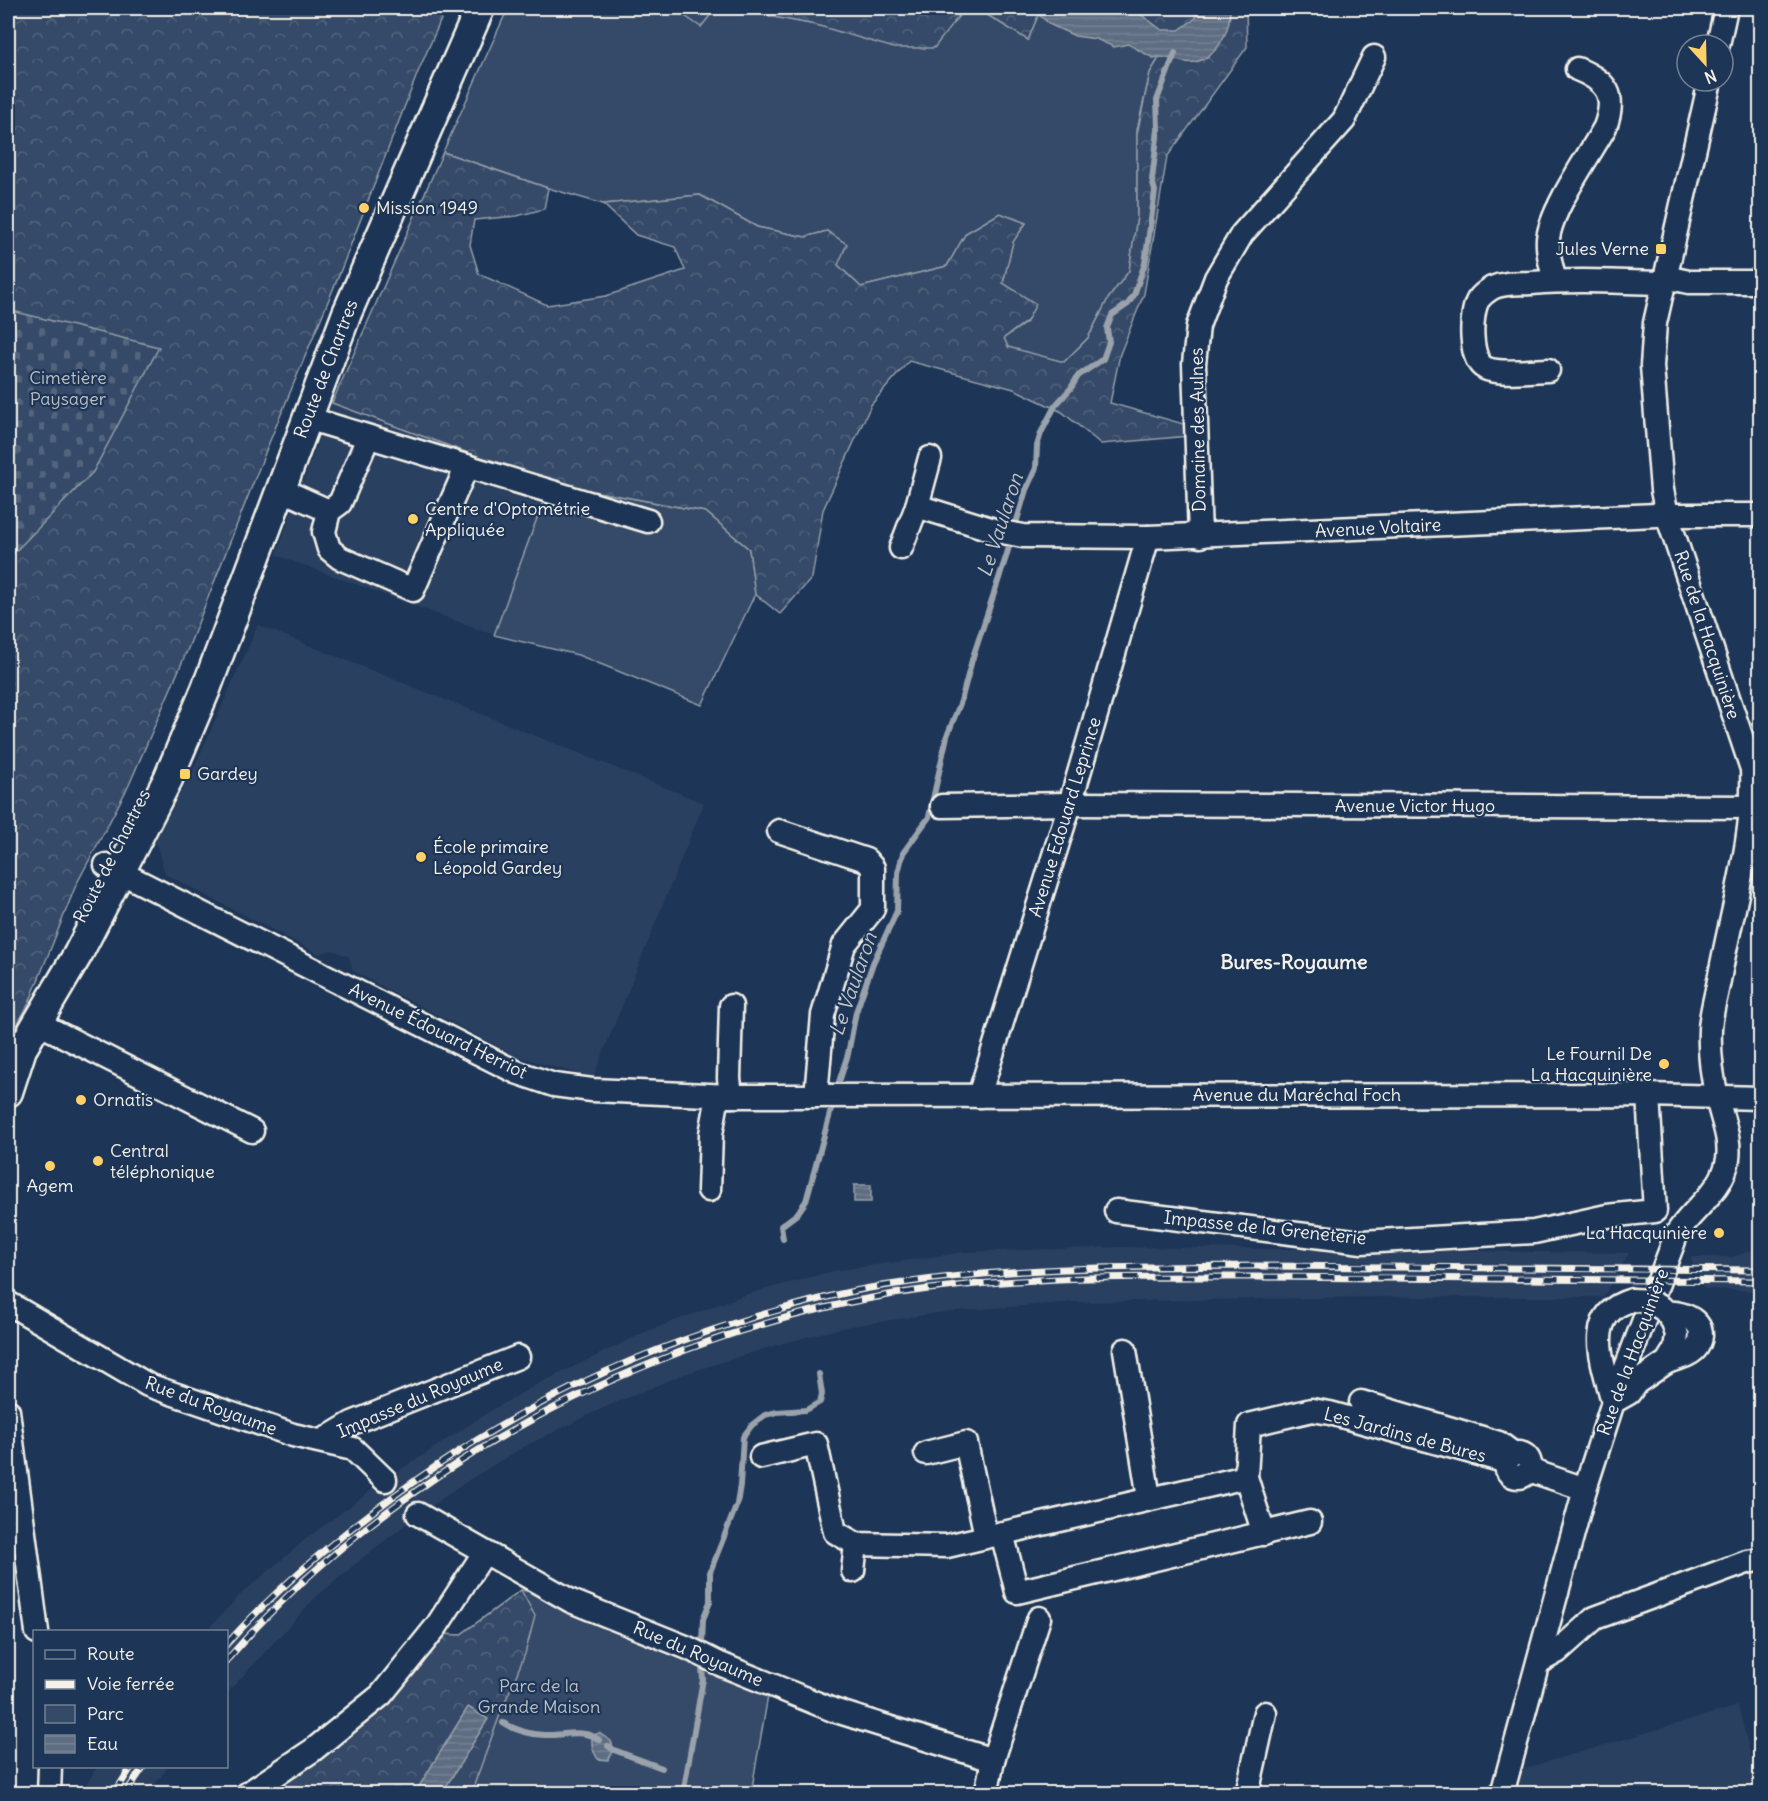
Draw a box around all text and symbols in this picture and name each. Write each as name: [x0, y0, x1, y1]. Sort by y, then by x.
north arrow: [1675, 33, 1735, 93]
text: N: [1702, 66, 1719, 88]
place label: Mission 1949: [376, 196, 478, 219]
marker: Mission 1949: [357, 201, 371, 215]
place label: Jules Verne: [1555, 237, 1649, 260]
marker: Jules Verne: [1654, 242, 1668, 256]
street label: Route de Chartres: [288, 296, 363, 442]
street label: Domaine des Aulnes: [1185, 348, 1210, 512]
park label: Cimetière Paysager: [29, 366, 107, 410]
water label: Le Vaularon: [971, 470, 1028, 580]
place label: Centre d'Optométrie Appliquée: [425, 497, 590, 541]
marker: Centre d'Optométrie Appliquée: [406, 512, 420, 526]
street label: Avenue Voltaire: [1314, 513, 1442, 542]
street label: Rue de la Hacquinière: [1669, 548, 1746, 722]
street label: Avenue Edouard Leprince: [1023, 714, 1106, 920]
place label: Gardey: [197, 762, 258, 785]
marker: Gardey: [178, 767, 192, 781]
street label: Route de Chartres: [68, 785, 155, 926]
street label: Avenue Victor Hugo: [1335, 794, 1495, 817]
place label: École primaire Léopold Gardey: [433, 835, 562, 879]
marker: École primaire Léopold Gardey: [414, 850, 428, 864]
water label: Le Vaularon: [823, 929, 882, 1039]
district label: Bures-Royaume: [1220, 949, 1368, 974]
street label: Avenue Édouard Herriot: [345, 977, 531, 1084]
place label: Le Fournil De La Hacquinière: [1530, 1042, 1652, 1086]
marker: Le Fournil De La Hacquinière: [1657, 1057, 1671, 1071]
street label: Avenue du Maréchal Foch: [1193, 1083, 1401, 1106]
place label: Ornatis: [93, 1088, 153, 1111]
marker: Ornatis: [74, 1093, 88, 1107]
place label: Central téléphonique: [110, 1139, 215, 1183]
marker: Central téléphonique: [91, 1154, 105, 1168]
marker: Agem: [43, 1159, 57, 1173]
place label: Agem: [26, 1174, 74, 1197]
street label: Impasse de la Greneterie: [1163, 1205, 1368, 1250]
place label: La Hacquinière: [1585, 1221, 1707, 1244]
marker: La Hacquinière: [1712, 1226, 1726, 1240]
street label: Rue de la Hacquinière: [1592, 1265, 1673, 1439]
street label: Impasse du Royaume: [334, 1352, 506, 1443]
street label: Rue du Royaume: [142, 1371, 280, 1440]
street label: Les Jardins de Bures: [1322, 1402, 1489, 1467]
street label: Rue du Royaume: [630, 1616, 767, 1691]
legend: [33, 1630, 228, 1768]
text: Route: [87, 1642, 135, 1665]
text: Voie ferrée: [87, 1672, 174, 1695]
park label: Parc de la Grande Maison: [478, 1674, 600, 1718]
text: Parc: [87, 1702, 124, 1725]
text: Eau: [87, 1732, 118, 1755]

